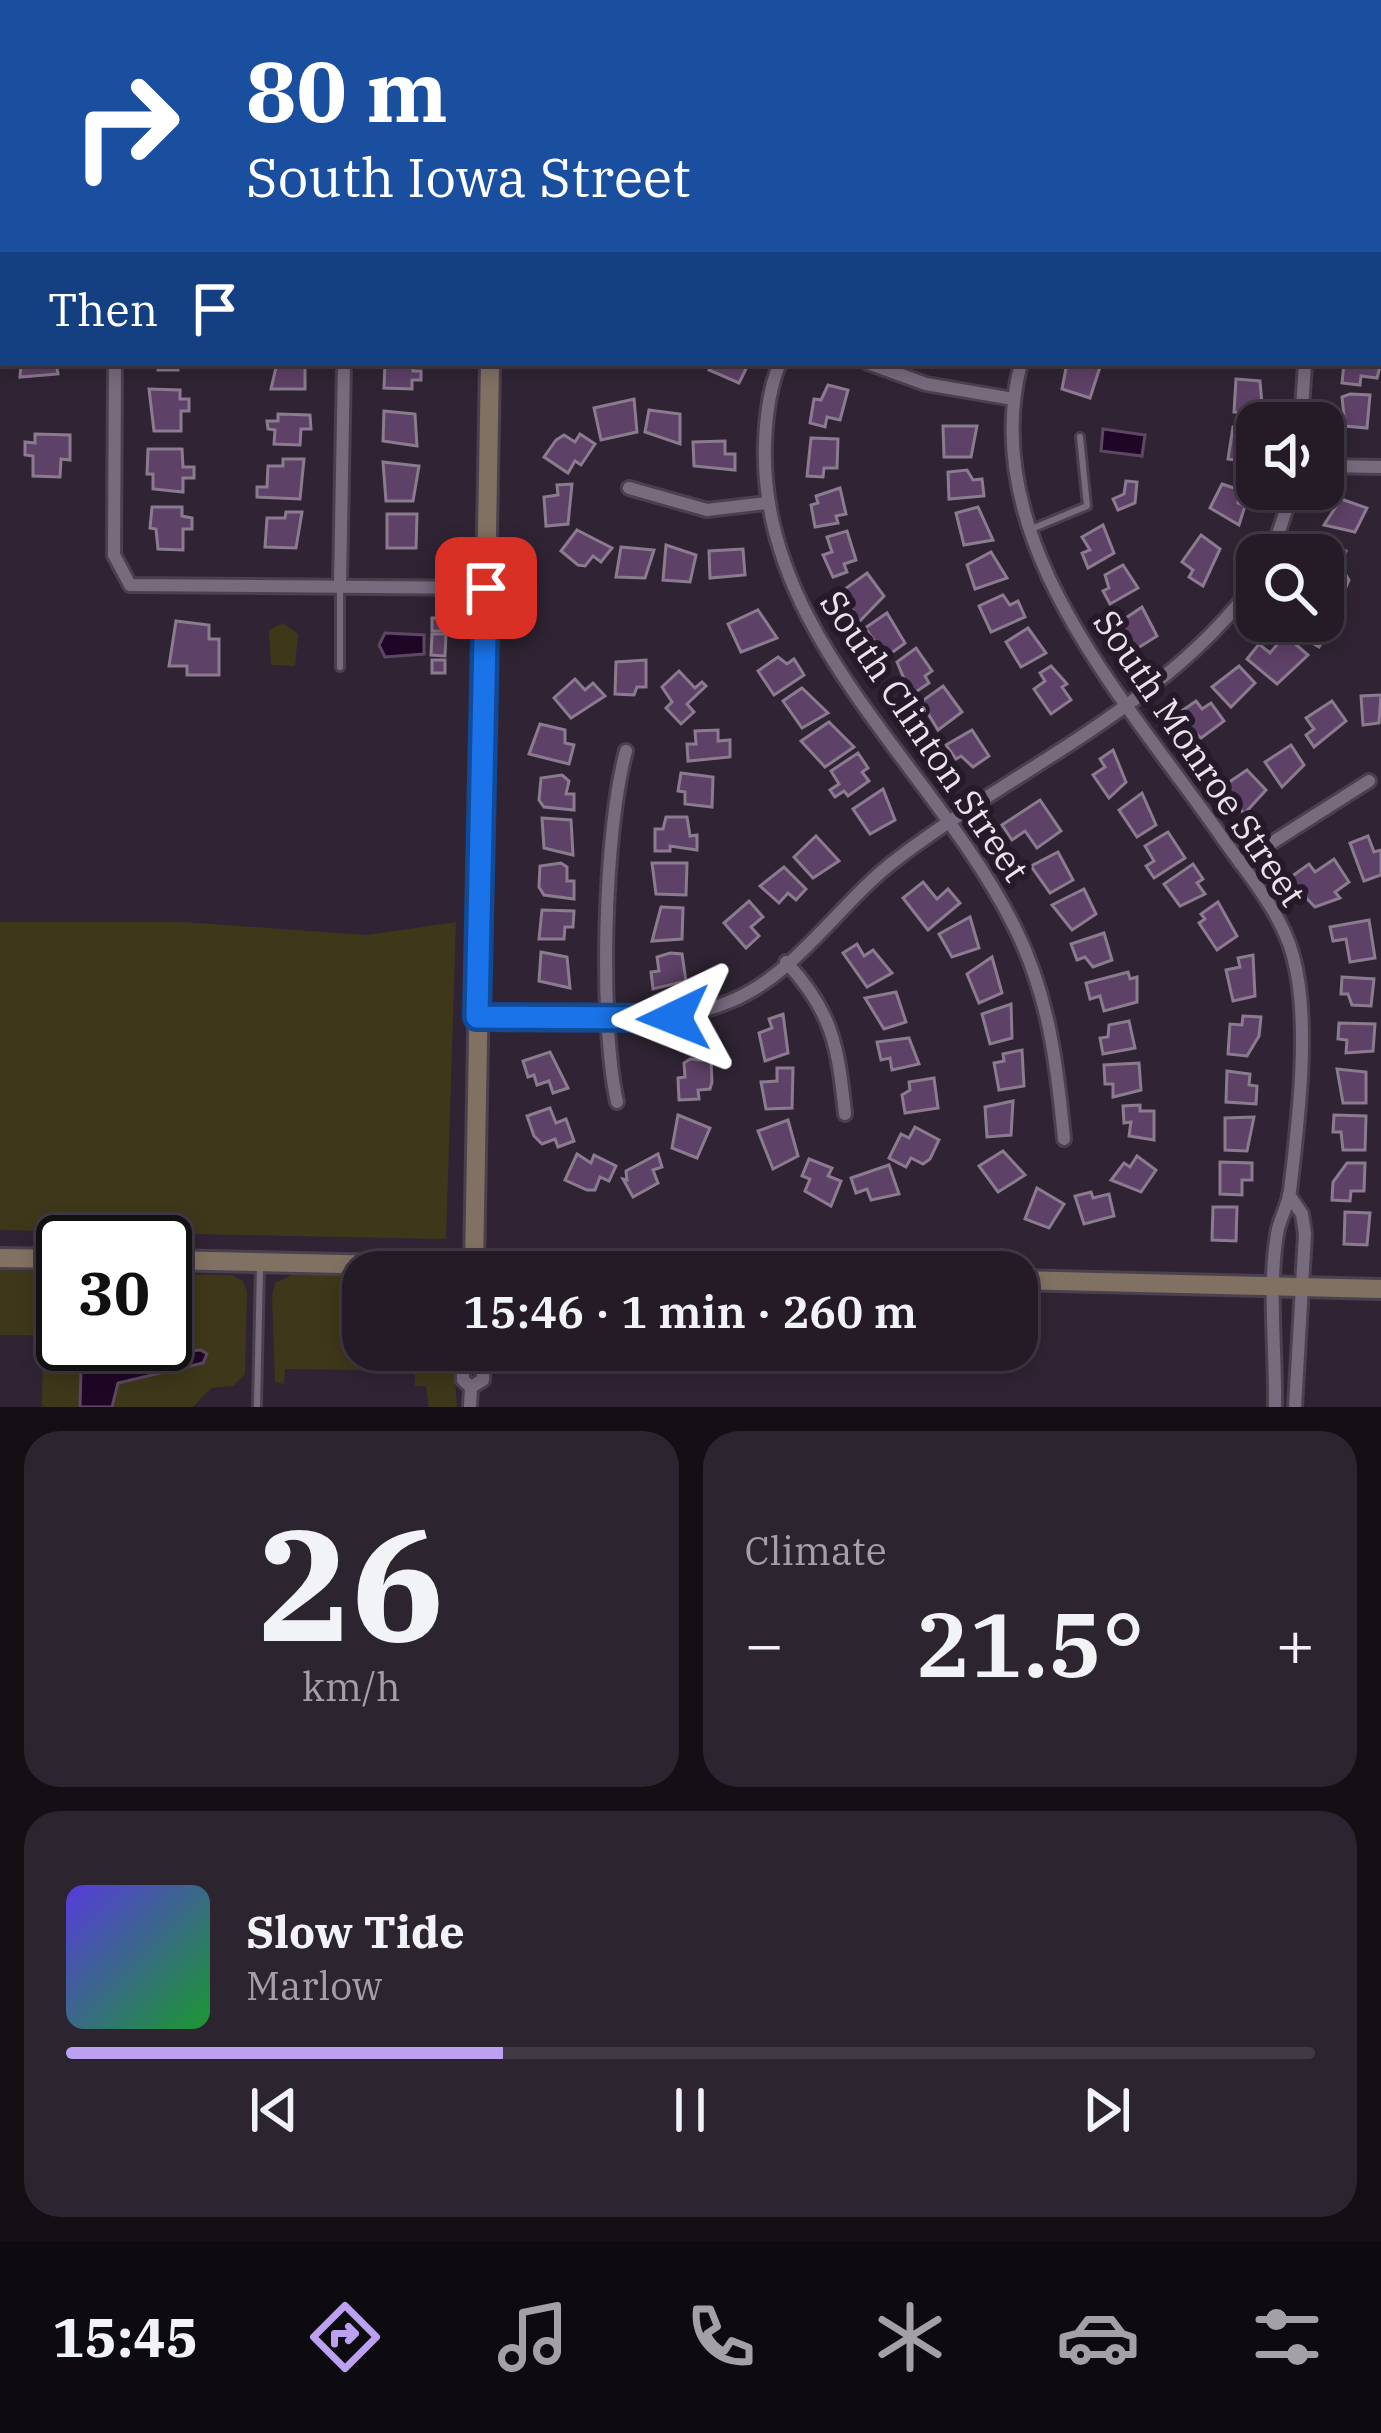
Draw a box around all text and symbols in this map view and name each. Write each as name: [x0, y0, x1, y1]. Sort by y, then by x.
text: 80 m: [246, 36, 448, 145]
icon: right: [48, 48, 204, 204]
text: South Iowa Street: [246, 142, 691, 212]
icon: arrive: [182, 276, 248, 342]
text: Then: [48, 280, 158, 338]
map controls: [1236, 402, 1344, 642]
button: sound: [1236, 402, 1344, 510]
button: search: [1236, 534, 1344, 642]
pin: [435, 537, 537, 639]
icon: arrive: [453, 555, 519, 621]
street label: South Clinton Street: [811, 581, 1040, 890]
street label: South Monroe Street: [1084, 601, 1317, 915]
position arrow: [611, 955, 737, 1081]
speed limit sign: 30: [36, 1215, 192, 1371]
text: 15:46 · 1 min · 260 m: [463, 1282, 917, 1340]
text: 26: [258, 1481, 445, 1684]
text: Climate: [745, 1525, 887, 1576]
text: 21.5°: [915, 1585, 1144, 1702]
text: −: [745, 1600, 784, 1686]
text: +: [1275, 1600, 1315, 1686]
text: km/h: [302, 1661, 401, 1712]
text: Slow Tide: [246, 1902, 465, 1960]
text: Marlow: [246, 1960, 382, 2011]
icon: previous: [241, 2077, 307, 2143]
icon: pause: [657, 2077, 723, 2143]
icon: next: [1074, 2077, 1140, 2143]
icon: directions: [303, 2295, 387, 2379]
icon: music: [491, 2295, 575, 2379]
icon: phone: [679, 2295, 763, 2379]
icon: climate: [868, 2295, 952, 2379]
icon: car: [1056, 2295, 1140, 2379]
icon: filters: [1245, 2295, 1329, 2379]
text: 15:45: [52, 2302, 198, 2372]

